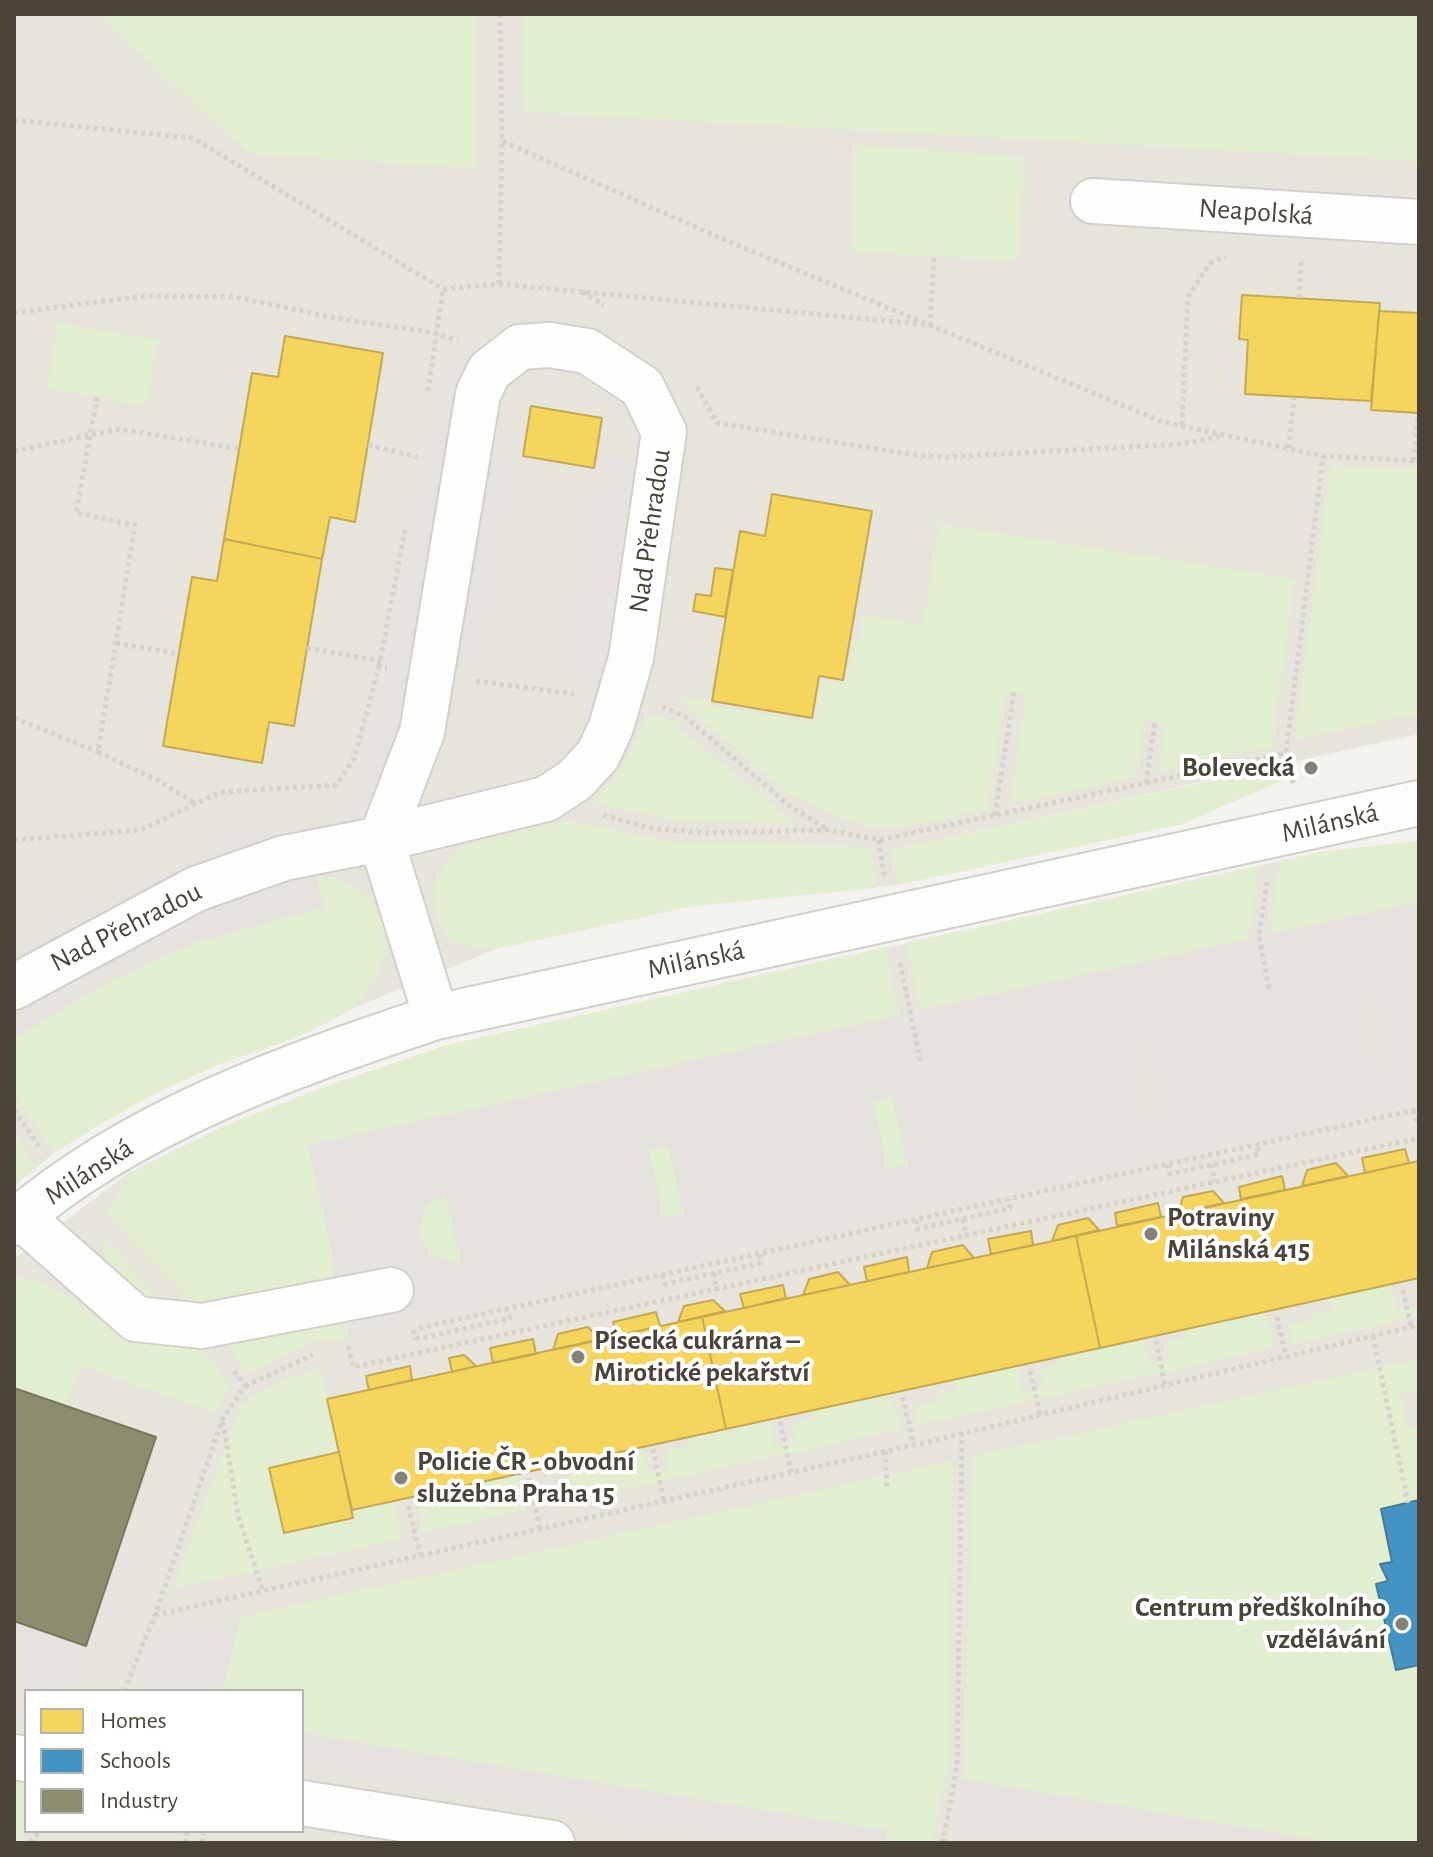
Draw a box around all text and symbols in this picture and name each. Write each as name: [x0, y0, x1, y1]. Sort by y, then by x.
street label: Neapolská: [1198, 191, 1314, 233]
street label: Nad Přehradou: [622, 447, 678, 615]
place label: Bolevecká: [1182, 751, 1295, 785]
marker: Bolevecká: [1302, 759, 1320, 777]
street label: Milánská: [1278, 796, 1382, 850]
street label: Nad Přehradou: [45, 875, 207, 979]
street label: Milánská: [644, 933, 748, 987]
street label: Milánská: [39, 1131, 139, 1213]
place label: Potraviny Milánská 415: [1167, 1201, 1310, 1267]
marker: Potraviny Milánská 415: [1142, 1225, 1160, 1243]
place label: Písecká cukrárna – Mirotické pekařství: [594, 1324, 810, 1390]
marker: Písecká cukrárna – Mirotické pekařství: [569, 1348, 587, 1366]
place label: Policie ČR - obvodní služebna Praha 15: [417, 1445, 635, 1511]
marker: Policie ČR - obvodní služebna Praha 15: [392, 1469, 410, 1487]
place label: Centrum předškolního vzdělávání: [1135, 1591, 1386, 1657]
marker: Centrum předškolního vzdělávání: [1393, 1615, 1411, 1633]
legend: [24, 1689, 304, 1833]
text: Homes: [100, 1709, 167, 1733]
text: Schools: [100, 1749, 171, 1773]
text: Industry: [100, 1789, 178, 1813]

